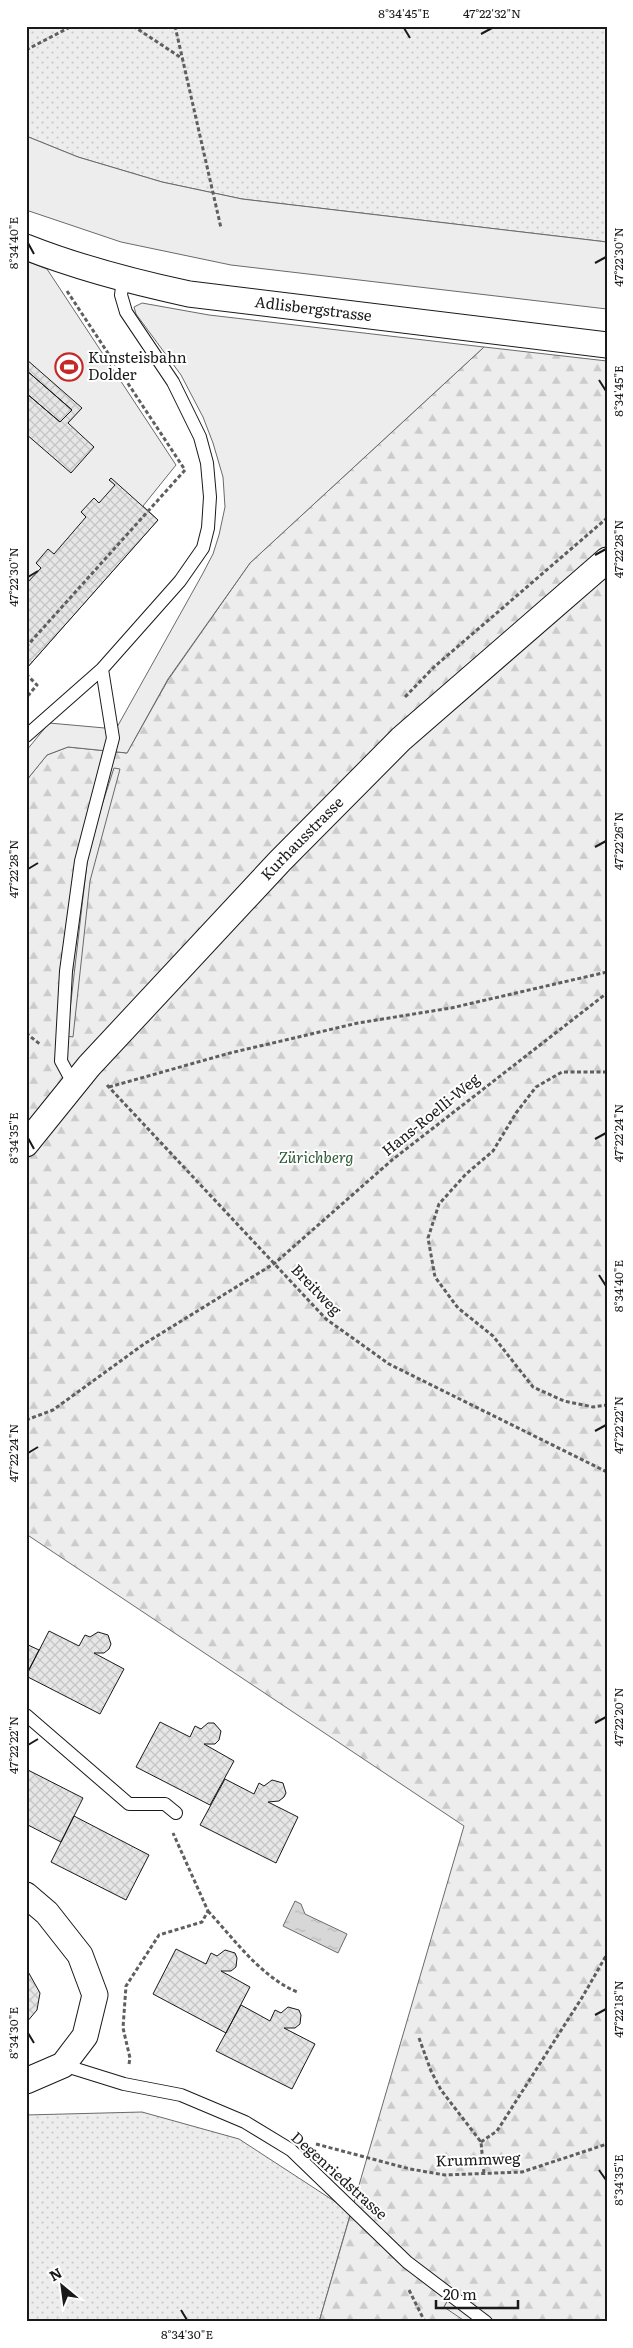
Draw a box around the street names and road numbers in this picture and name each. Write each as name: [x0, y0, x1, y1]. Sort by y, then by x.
street label: Adlisbergstrasse: [254, 289, 373, 326]
street label: Kurhausstrasse: [255, 790, 348, 885]
street label: Hans-Roelli-Weg: [376, 1067, 484, 1161]
street label: Breitweg: [287, 1258, 348, 1320]
street label: Degenriedstrasse: [287, 2125, 393, 2225]
street label: Krummweg: [435, 2146, 522, 2171]

